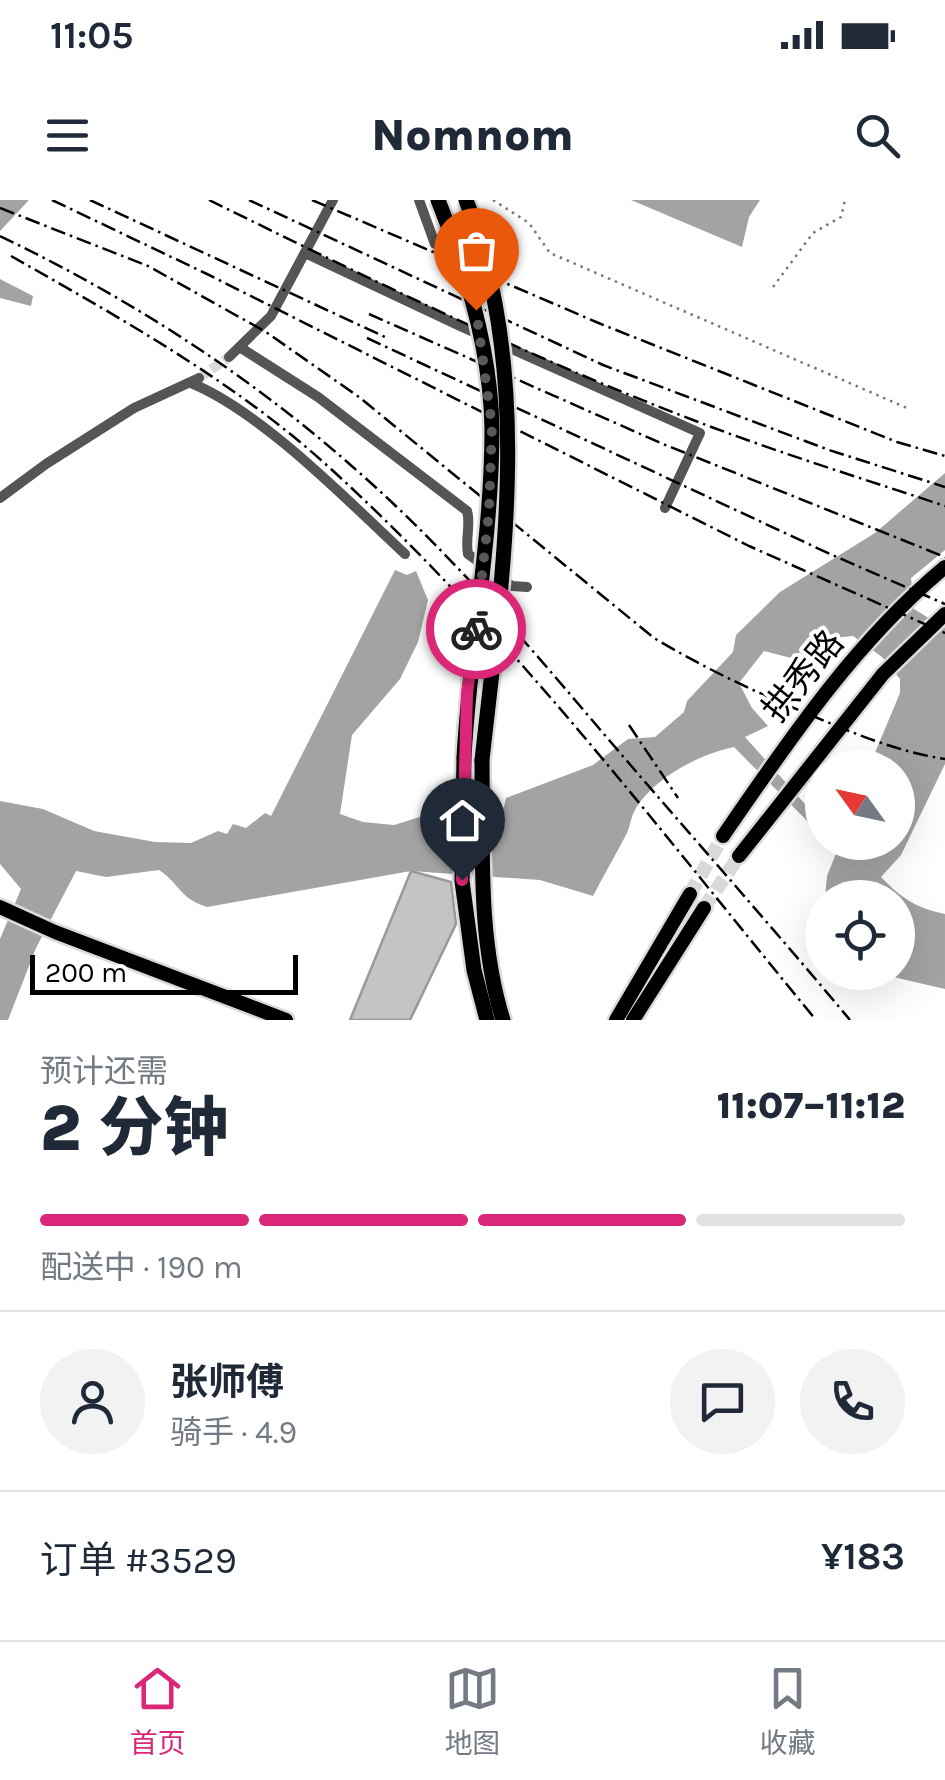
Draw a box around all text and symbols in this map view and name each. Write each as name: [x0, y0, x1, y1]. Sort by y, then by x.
text: 11:05: [50, 13, 134, 58]
icon: menu: [40, 108, 95, 163]
icon: search: [850, 108, 905, 163]
text: Nomnom: [371, 109, 574, 161]
pin: [434, 208, 519, 311]
icon: bag: [449, 223, 504, 278]
courier: [426, 579, 526, 679]
icon: bike: [449, 602, 504, 657]
street label: 拱秀路: [754, 622, 852, 730]
north arrow: [805, 750, 915, 860]
map controls: [805, 750, 915, 990]
pin: [420, 778, 505, 881]
icon: home: [435, 793, 490, 848]
button: locate: [805, 880, 915, 990]
scale bar: [30, 950, 298, 994]
text: 200 m: [45, 956, 127, 989]
text: 预计还需: [40, 1053, 168, 1090]
text: 11:07–11:12: [717, 1083, 905, 1128]
text: 2 分钟: [40, 1090, 229, 1166]
text: 配送中 · 190 m: [40, 1249, 243, 1286]
button: person: [40, 1349, 145, 1454]
button: chat: [670, 1349, 775, 1454]
button: phone: [800, 1349, 905, 1454]
text: 张师傅: [170, 1360, 284, 1405]
text: 骑手 · 4.9: [170, 1414, 297, 1451]
text: ¥183: [821, 1534, 905, 1579]
text: 订单 #3529: [40, 1538, 237, 1583]
tab: 首页: [129, 1661, 186, 1761]
tab: 地图: [444, 1661, 501, 1761]
tab: 收藏: [759, 1661, 816, 1761]

